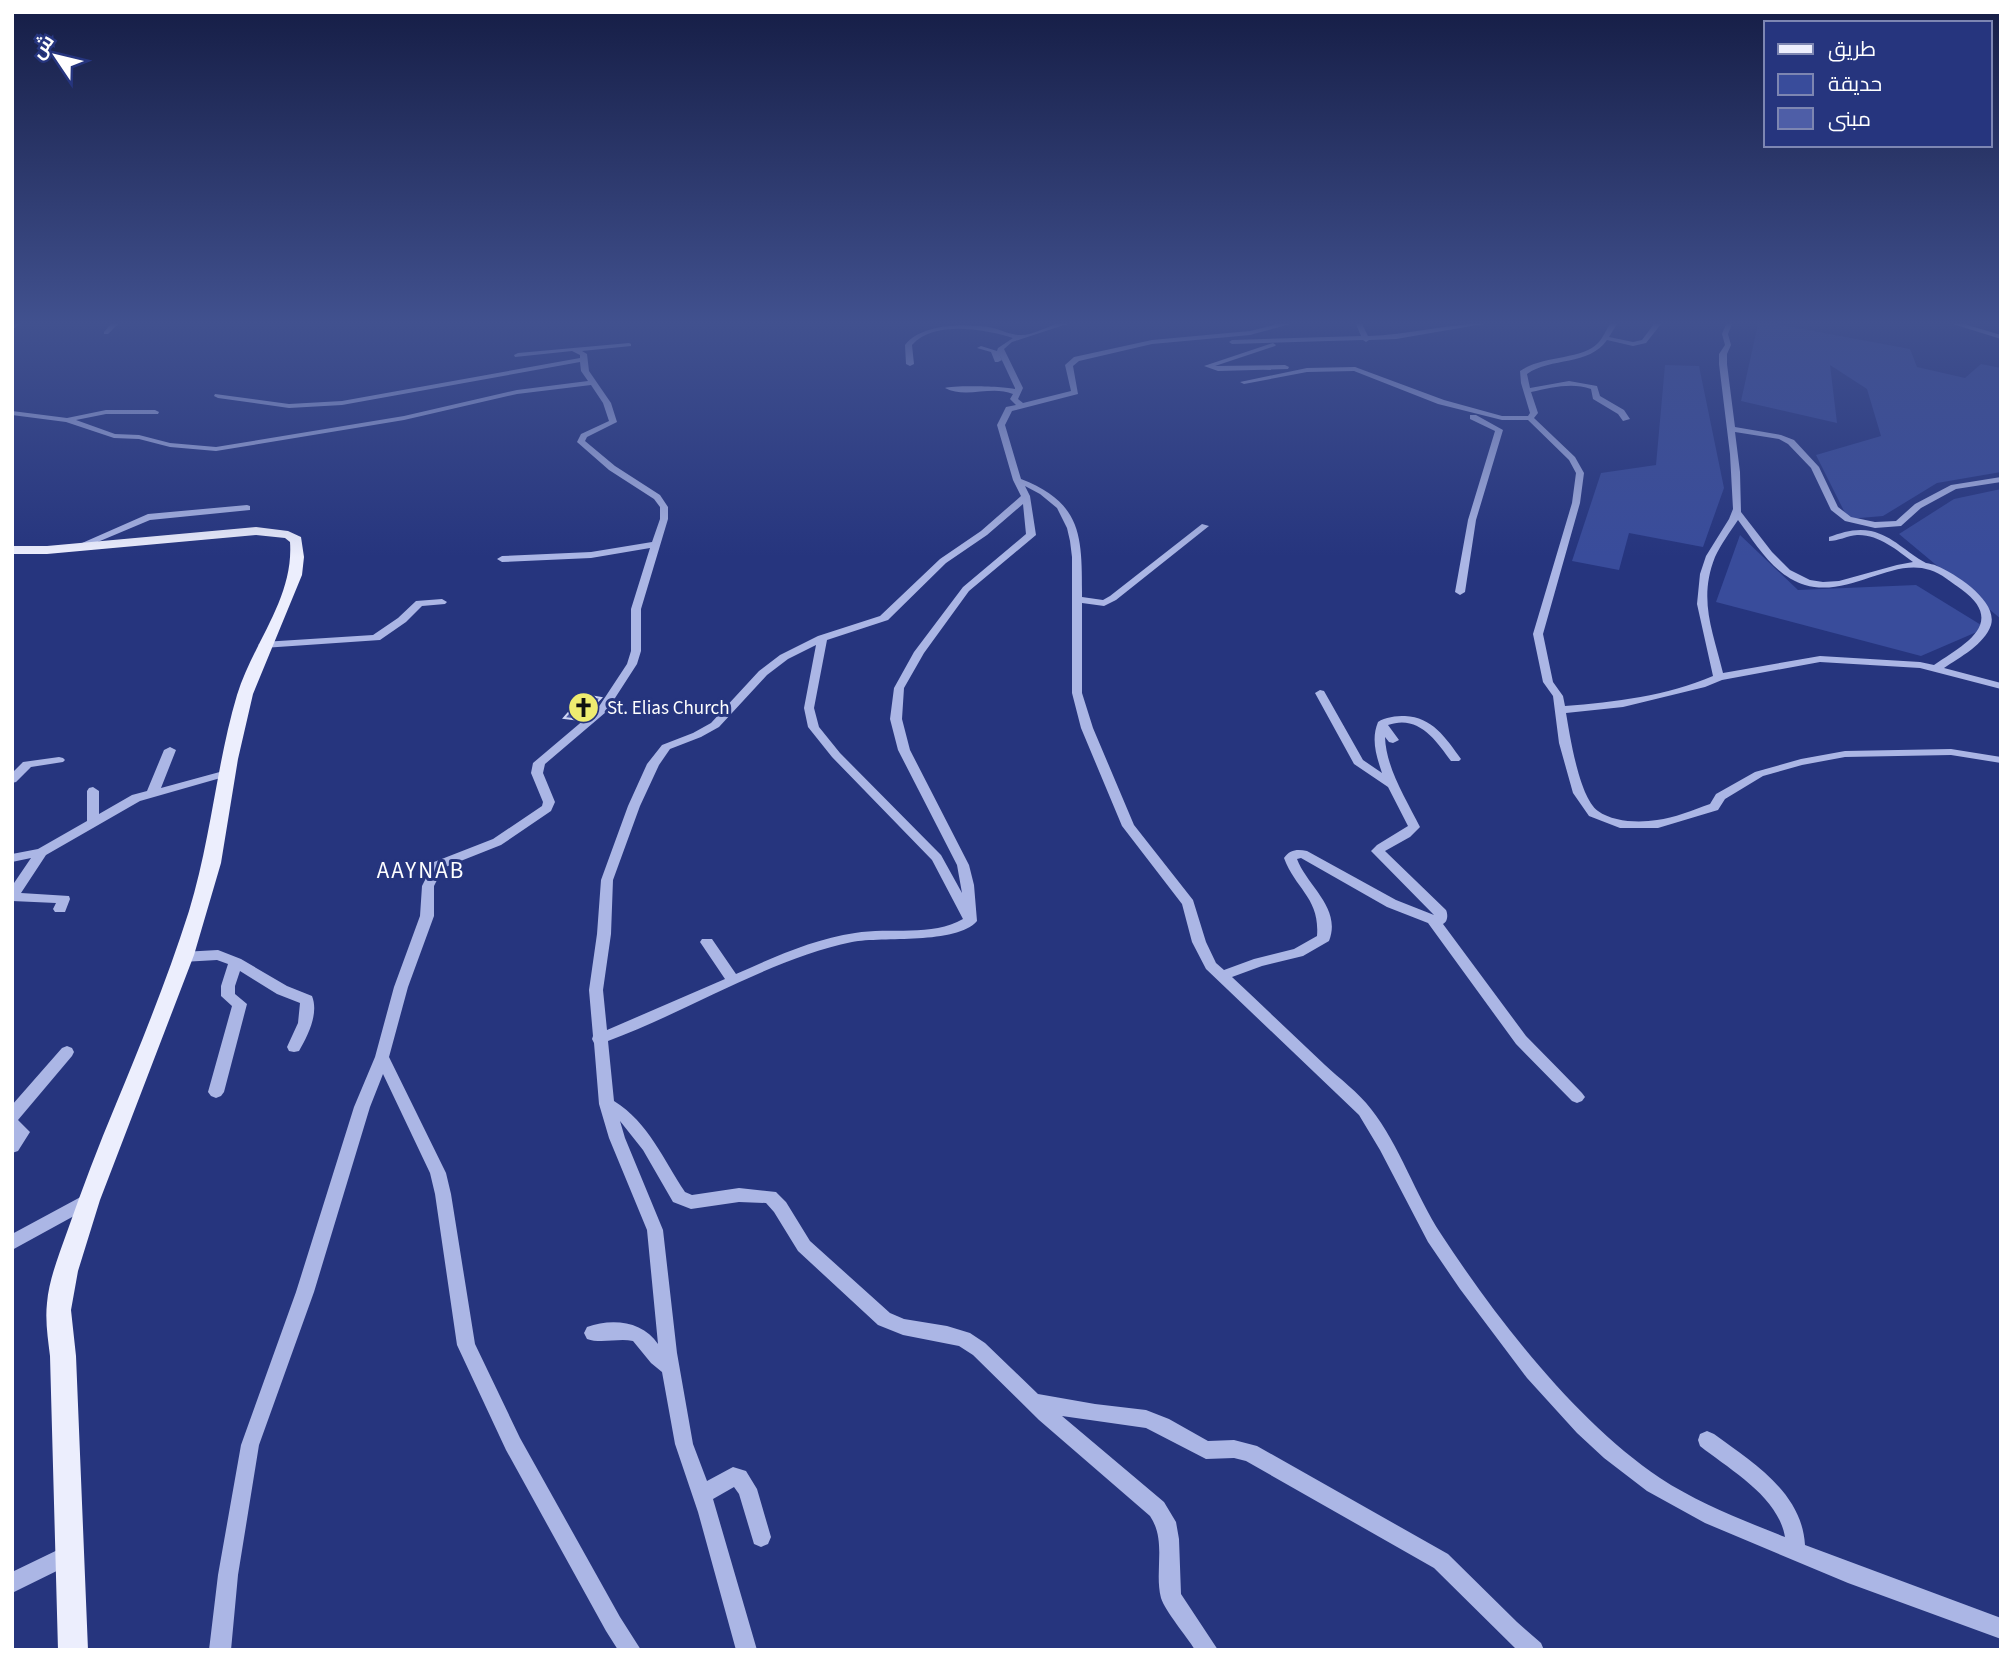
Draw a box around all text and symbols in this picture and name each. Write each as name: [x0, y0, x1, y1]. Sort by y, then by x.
north arrow: [21, 21, 91, 91]
legend: [1764, 21, 1992, 147]
text: ش: [25, 29, 61, 65]
text: طريق: [1828, 34, 1876, 64]
text: حديقة: [1828, 69, 1882, 99]
text: مبنى: [1828, 104, 1871, 134]
church icon: St. Elias Church: [567, 691, 601, 725]
place label: St. Elias Church: [607, 695, 730, 722]
district label: AAYNAB: [377, 854, 465, 887]

